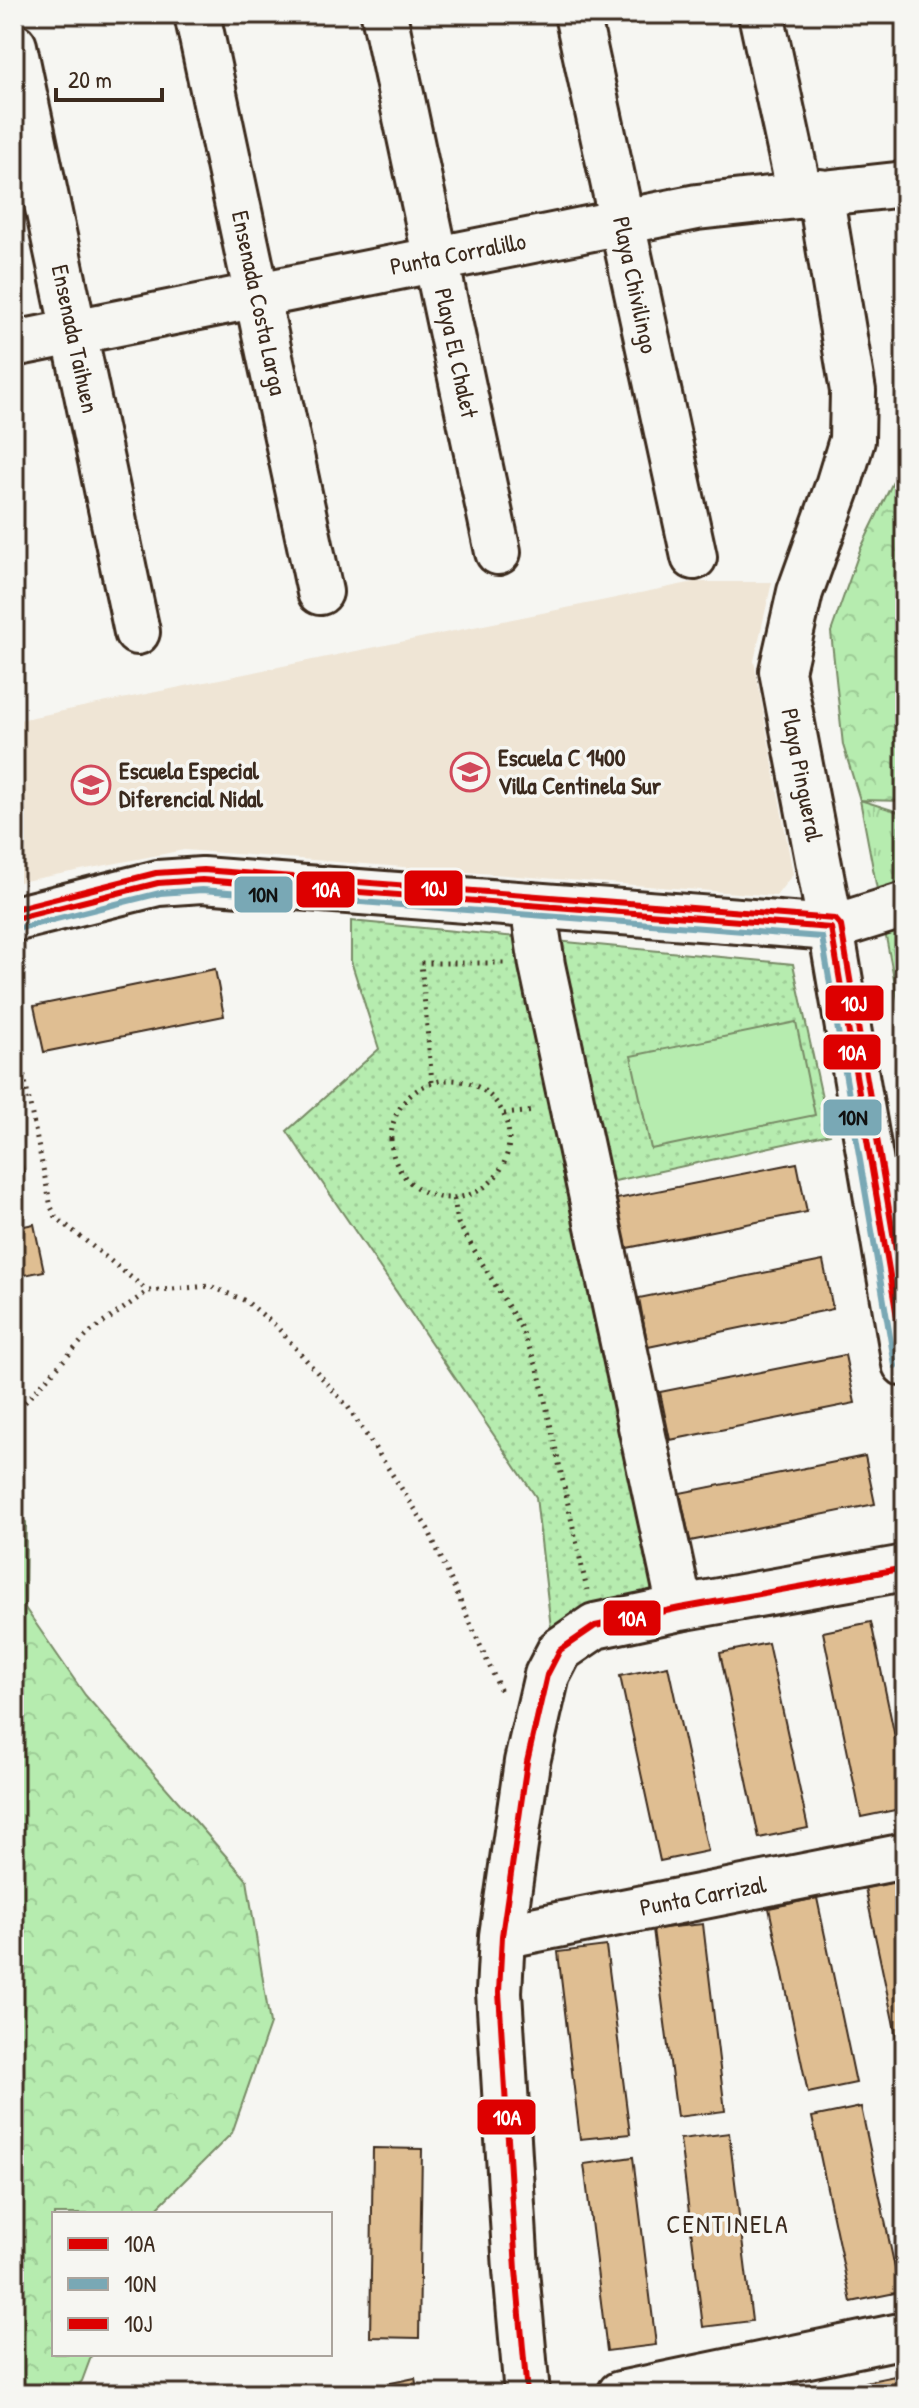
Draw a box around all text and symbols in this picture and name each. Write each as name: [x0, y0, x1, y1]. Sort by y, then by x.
scale bar: [56, 52, 162, 102]
text: 20 m: [68, 63, 112, 95]
street label: Ensenada Costa Larga: [225, 208, 295, 398]
street label: Playa Chivilingo: [606, 213, 666, 356]
street label: Punta Corralillo: [387, 224, 529, 282]
street label: Ensenada Taihuen: [45, 262, 107, 416]
street label: Playa El Chalet: [428, 285, 486, 421]
street label: Playa Pingueral: [774, 705, 832, 845]
place label: Escuela C 1400 Villa Centinela Sur: [498, 741, 662, 801]
school or university icon: Escuela C 1400 Villa Centinela Sur: [449, 751, 491, 793]
place label: Escuela Especial Diferencial Nidal: [119, 754, 263, 814]
school or university icon: Escuela Especial Diferencial Nidal: [70, 764, 112, 806]
line badge: 10J: [403, 869, 464, 907]
line badge: 10A: [295, 870, 356, 909]
text: 10J: [421, 873, 447, 903]
text: 10A: [312, 874, 341, 904]
line badge: 10N: [233, 875, 294, 914]
text: 10N: [248, 879, 278, 909]
line badge: 10J: [824, 984, 885, 1022]
text: 10J: [841, 988, 867, 1018]
line badge: 10A: [822, 1033, 882, 1071]
text: 10A: [838, 1037, 867, 1067]
line badge: 10N: [822, 1098, 883, 1137]
text: 10N: [838, 1102, 868, 1132]
line badge: 10A: [602, 1599, 662, 1637]
text: 10A: [618, 1603, 647, 1633]
street label: Punta Carrizal: [637, 1867, 769, 1923]
line badge: 10A: [476, 2098, 537, 2136]
text: 10A: [493, 2102, 522, 2132]
district label: CENTINELA: [666, 2206, 790, 2241]
legend: [52, 2212, 332, 2356]
text: 10A: [124, 2227, 155, 2259]
text: 10N: [124, 2267, 156, 2299]
text: 10J: [124, 2307, 152, 2339]

